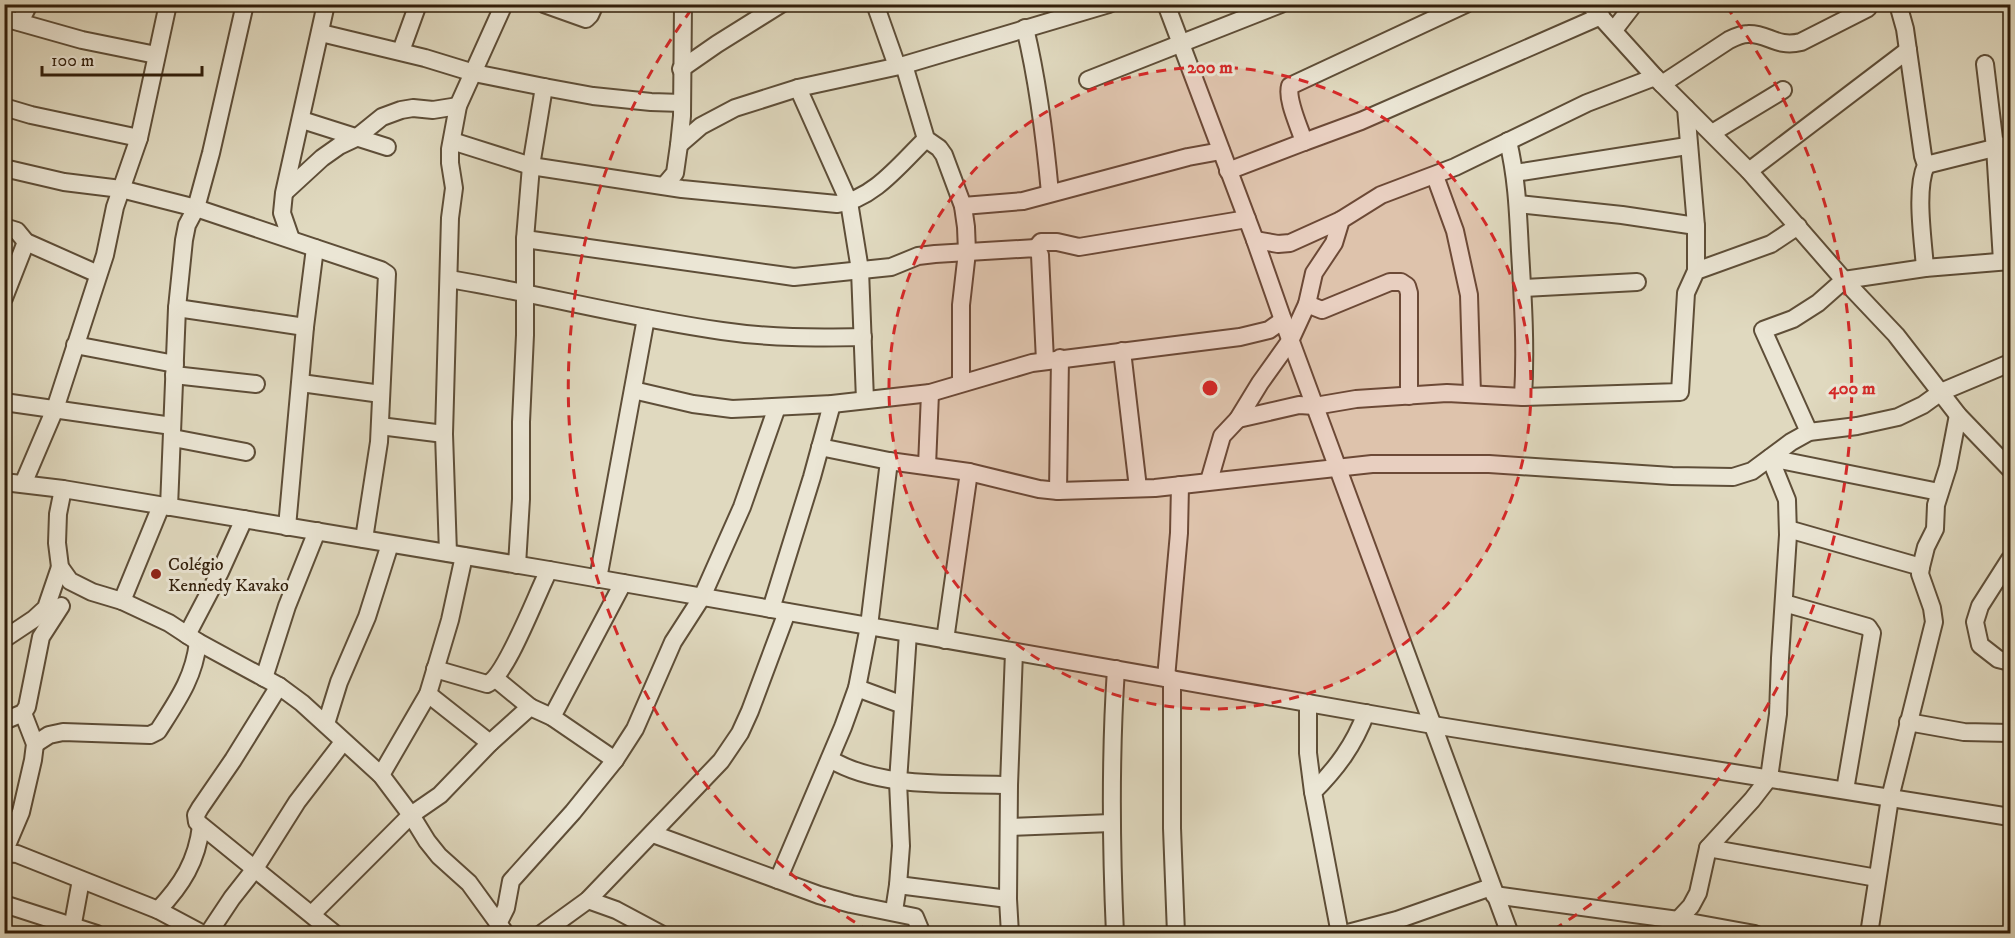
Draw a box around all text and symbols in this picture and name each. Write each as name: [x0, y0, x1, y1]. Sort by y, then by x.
scale bar: [42, 39, 202, 77]
text: 100 m: [51, 50, 94, 72]
text: 200 m: [1187, 57, 1233, 79]
centre of rings: [1200, 378, 1220, 398]
text: 400 m: [1827, 378, 1876, 400]
place label: Colégio Kennedy Kavako: [168, 554, 289, 597]
marker: Colégio Kennedy Kavako: [149, 567, 163, 581]

